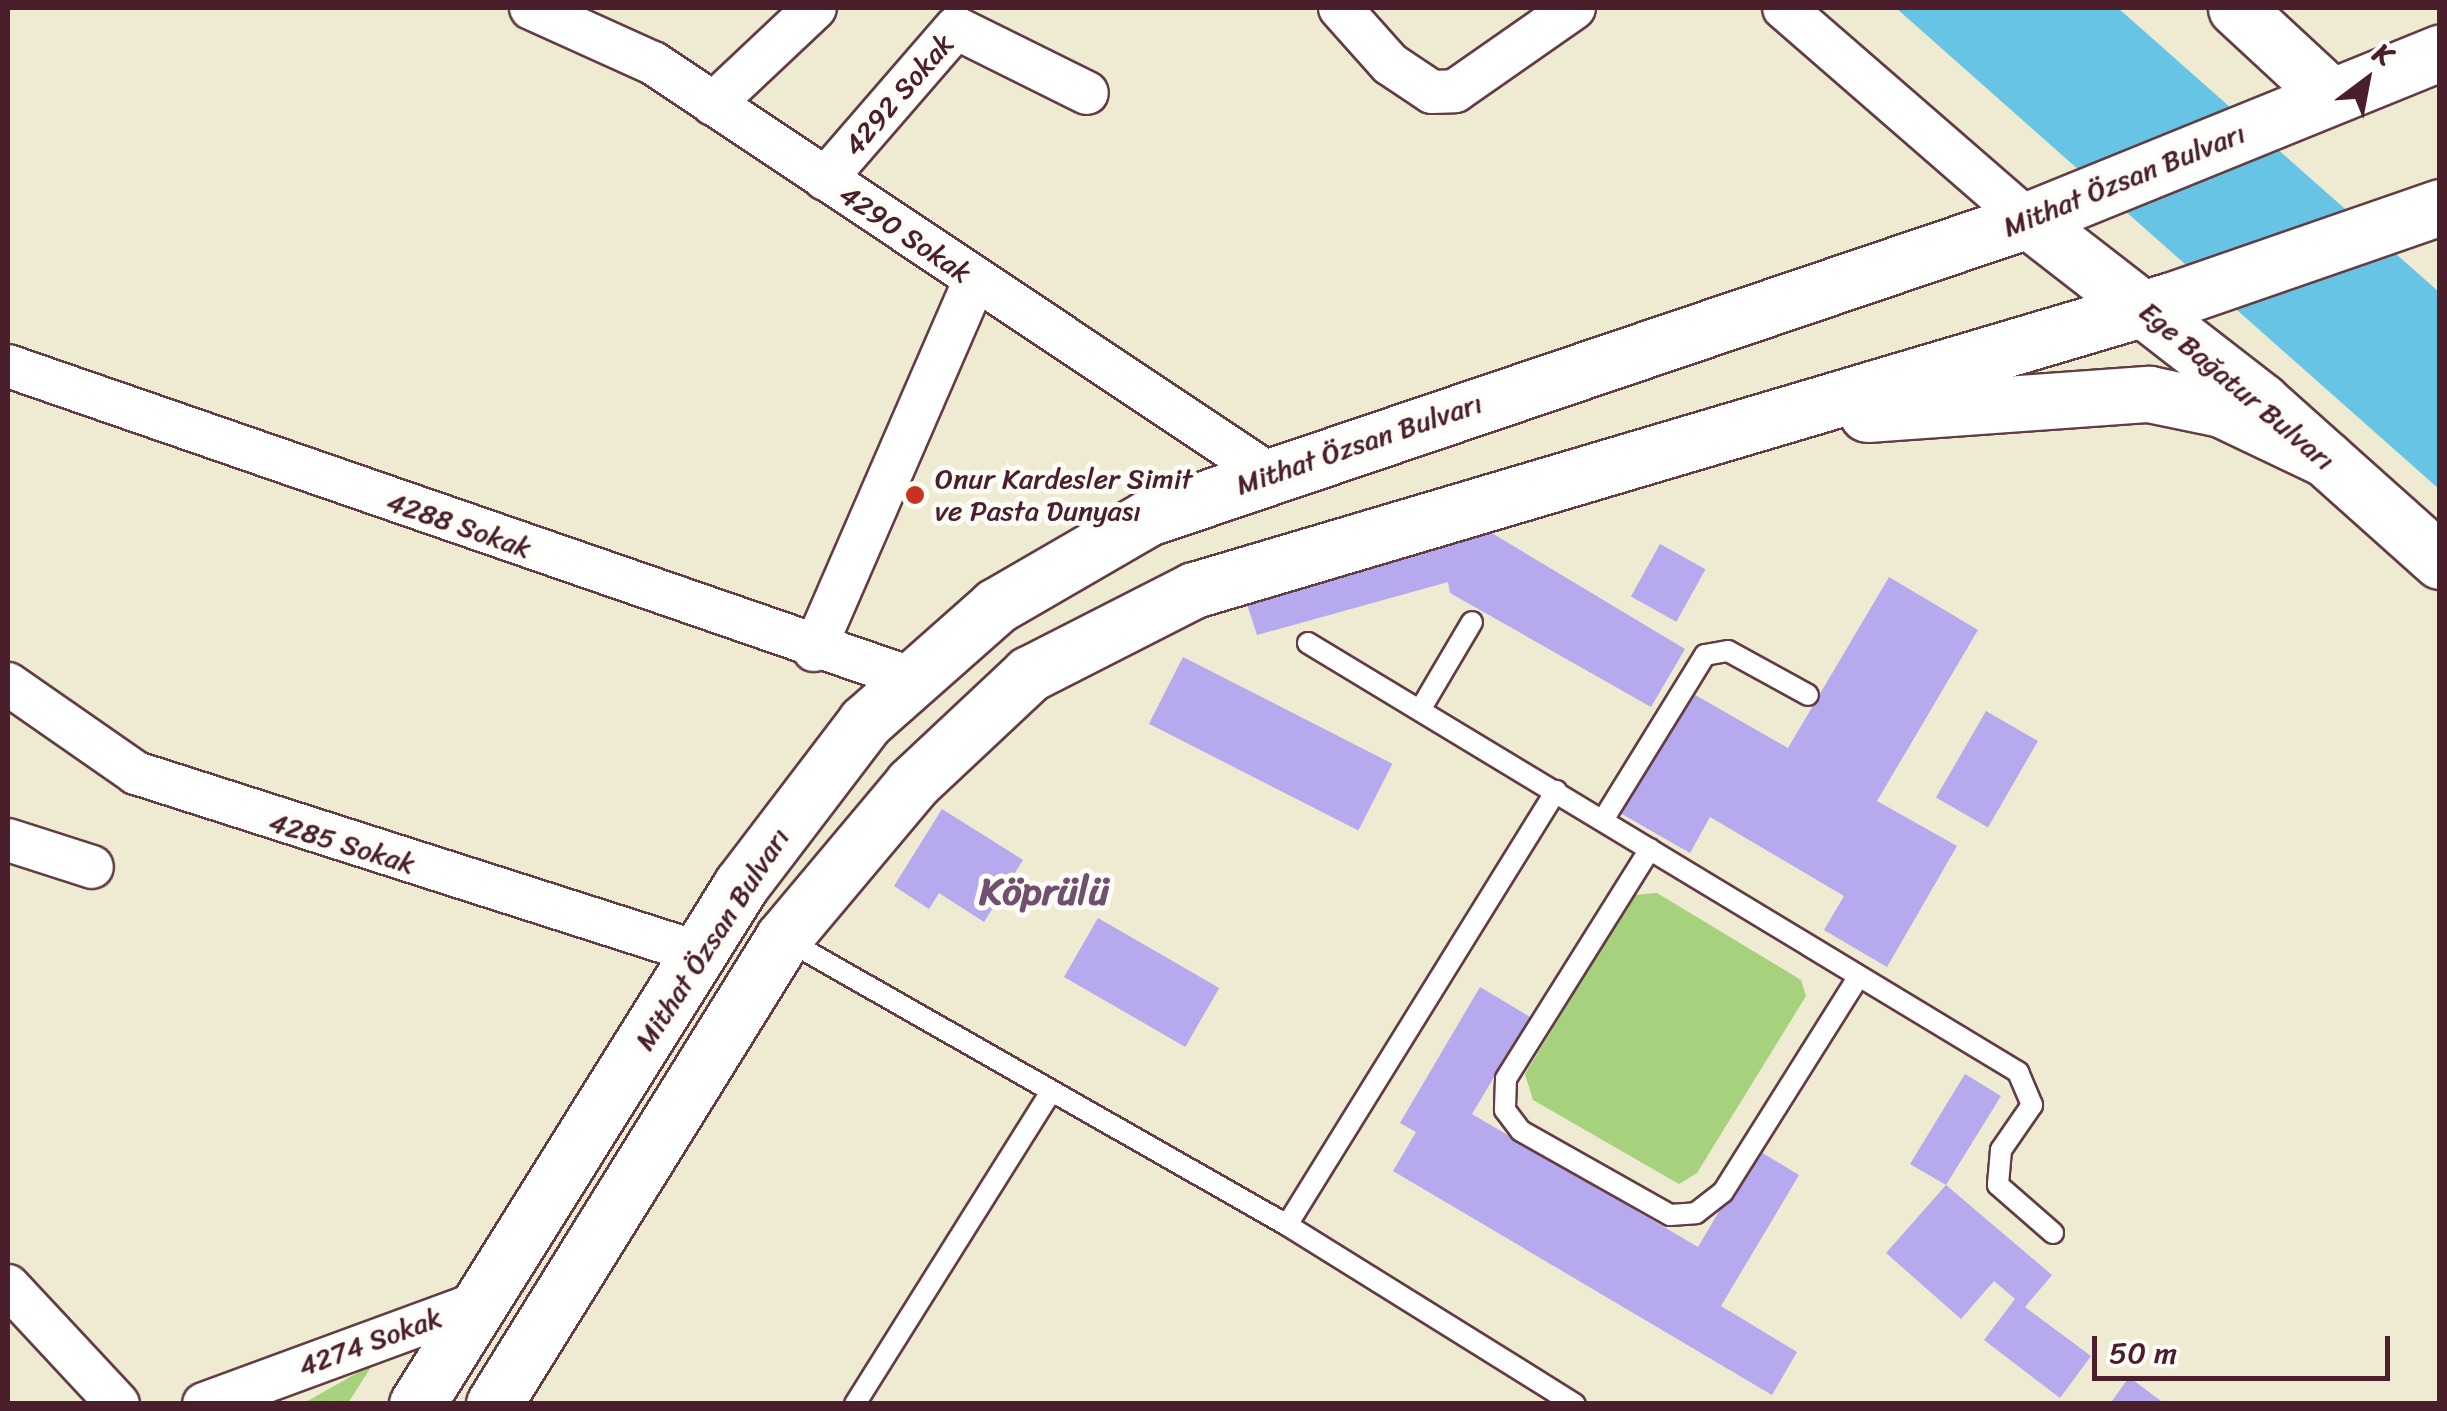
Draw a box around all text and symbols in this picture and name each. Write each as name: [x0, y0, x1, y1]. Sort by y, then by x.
street label: 4292 Sokak: [837, 27, 961, 163]
text: K: [2363, 29, 2403, 79]
north arrow: [2317, 30, 2417, 130]
street label: Mithat Özsan Bulvarı: [1998, 116, 2250, 244]
street label: 4290 Sokak: [833, 178, 977, 290]
street label: Ege Bağatur Bulvarı: [2133, 295, 2341, 477]
street label: Mithat Özsan Bulvarı: [1232, 386, 1486, 502]
place label: Onur Kardesler Simit ve Pasta Dunyası: [935, 462, 1192, 528]
marker: Onur Kardesler Simit ve Pasta Dunyası: [904, 484, 926, 506]
street label: 4288 Sokak: [382, 485, 536, 565]
street label: 4285 Sokak: [265, 805, 419, 881]
street label: Mithat Özsan Bulvarı: [628, 822, 796, 1056]
district label: Köprülü: [979, 869, 1109, 915]
street label: 4274 Sokak: [294, 1301, 446, 1383]
scale bar: [2097, 1316, 2394, 1378]
text: 50 m: [2109, 1326, 2177, 1380]

